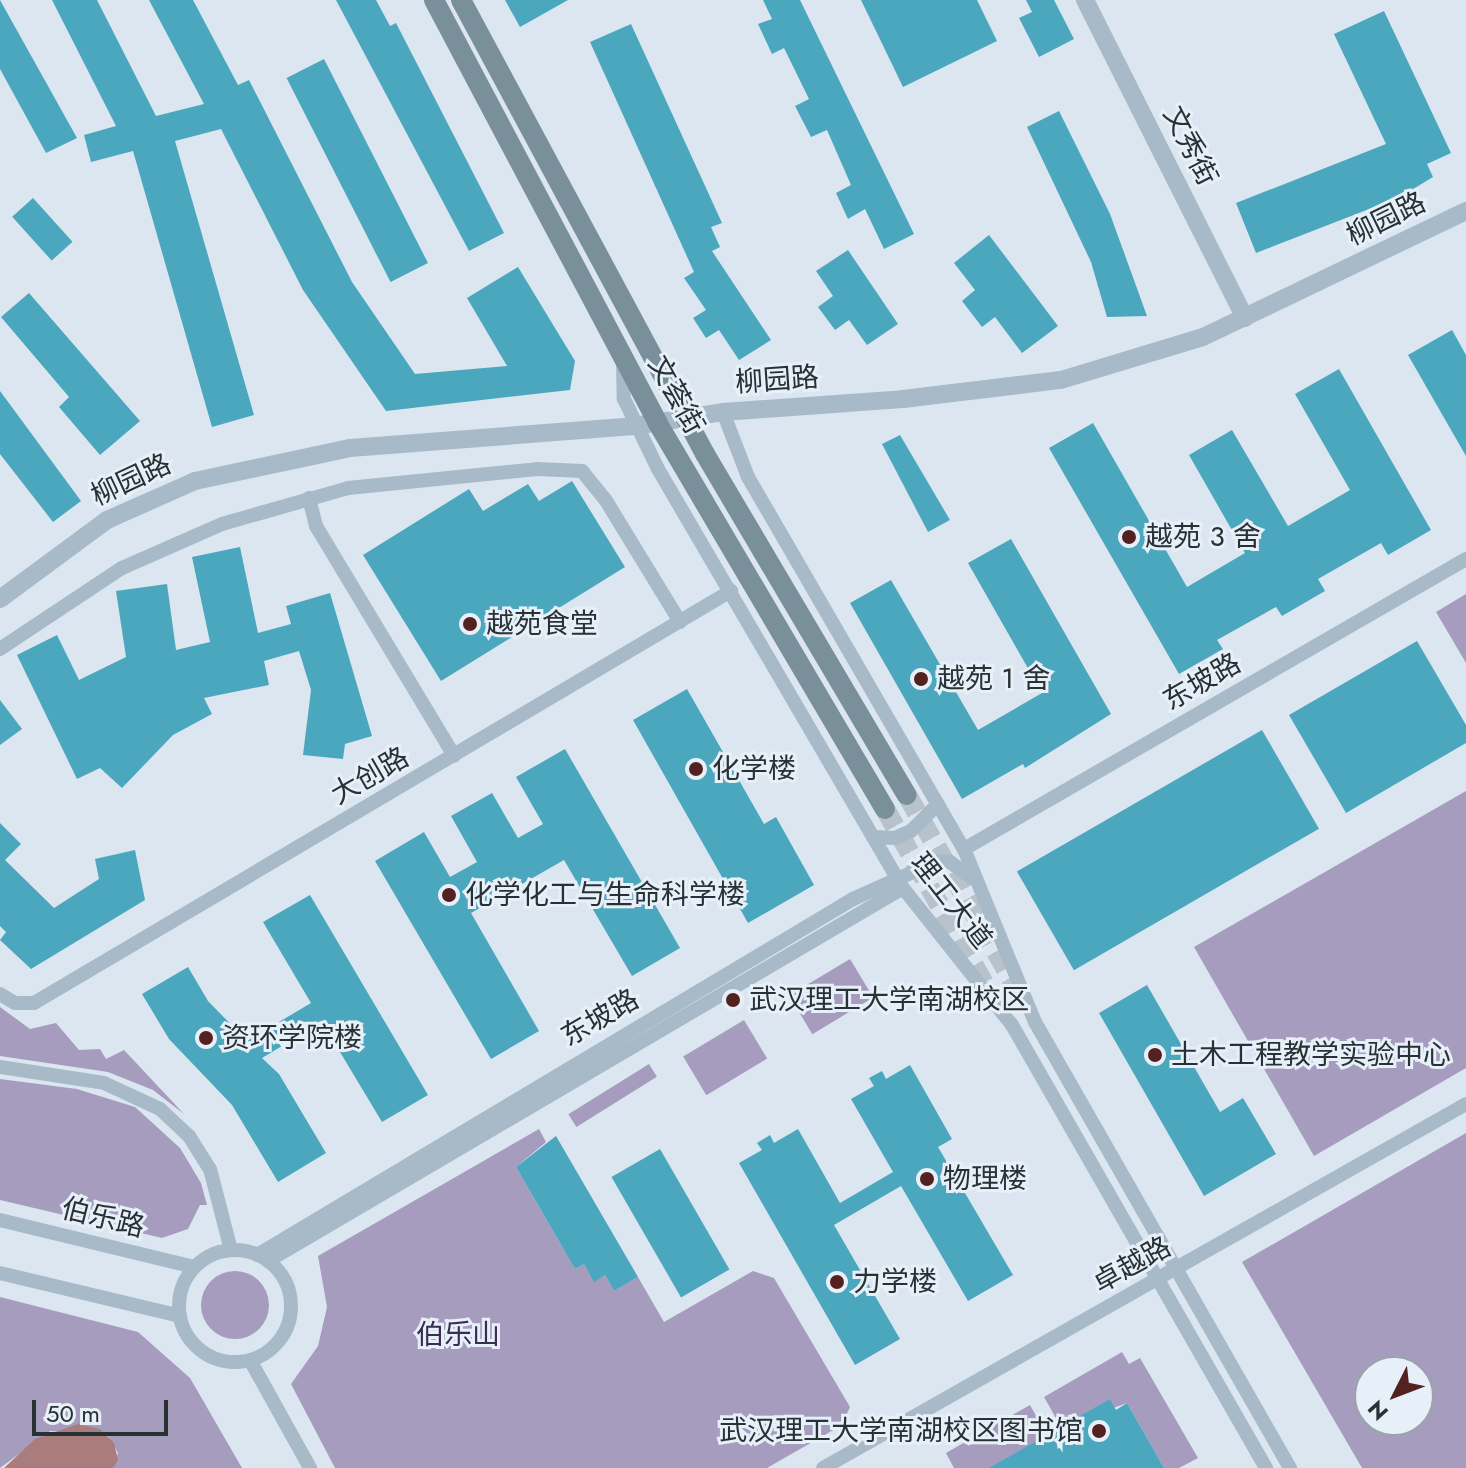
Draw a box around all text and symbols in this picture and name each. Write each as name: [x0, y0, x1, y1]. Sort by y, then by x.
street label: 文秀街: [1156, 101, 1224, 191]
street label: 柳园路: [1341, 185, 1431, 253]
street label: 文荟街: [641, 350, 711, 440]
street label: 柳园路: [734, 360, 820, 400]
street label: 柳园路: [86, 447, 176, 513]
place label: 越苑 3 舍: [1145, 520, 1261, 554]
marker: 越苑 3 舍: [1120, 528, 1138, 546]
place label: 越苑食堂: [486, 607, 598, 641]
marker: 越苑食堂: [461, 615, 479, 633]
street label: 东坡路: [1157, 646, 1247, 718]
place label: 越苑 1 舍: [937, 662, 1050, 696]
marker: 越苑 1 舍: [912, 670, 930, 688]
street label: 大创路: [325, 740, 415, 812]
place label: 化学楼: [712, 752, 796, 786]
marker: 化学楼: [687, 760, 705, 778]
street label: 理工大道: [903, 847, 999, 955]
place label: 化学化工与生命科学楼: [465, 878, 745, 912]
marker: 化学化工与生命科学楼: [440, 886, 458, 904]
street label: 东坡路: [555, 982, 645, 1054]
place label: 武汉理工大学南湖校区: [749, 983, 1029, 1017]
marker: 武汉理工大学南湖校区: [724, 991, 742, 1009]
place label: 资环学院楼: [222, 1021, 362, 1055]
marker: 资环学院楼: [197, 1029, 215, 1047]
place label: 土木工程教学实验中心: [1171, 1038, 1451, 1072]
marker: 土木工程教学实验中心: [1146, 1046, 1164, 1064]
place label: 物理楼: [943, 1162, 1027, 1196]
marker: 物理楼: [918, 1170, 936, 1188]
street label: 伯乐路: [58, 1192, 148, 1244]
street label: 卓越路: [1087, 1230, 1177, 1300]
place label: 力学楼: [853, 1265, 937, 1299]
marker: 力学楼: [828, 1273, 846, 1291]
park label: 伯乐山: [416, 1318, 500, 1352]
north arrow: [1354, 1356, 1434, 1436]
scale bar: [36, 1384, 172, 1434]
text: N: [1360, 1394, 1395, 1428]
text: 50 m: [46, 1396, 100, 1431]
place label: 武汉理工大学南湖校区图书馆: [719, 1414, 1083, 1448]
marker: 武汉理工大学南湖校区图书馆: [1090, 1422, 1108, 1440]

